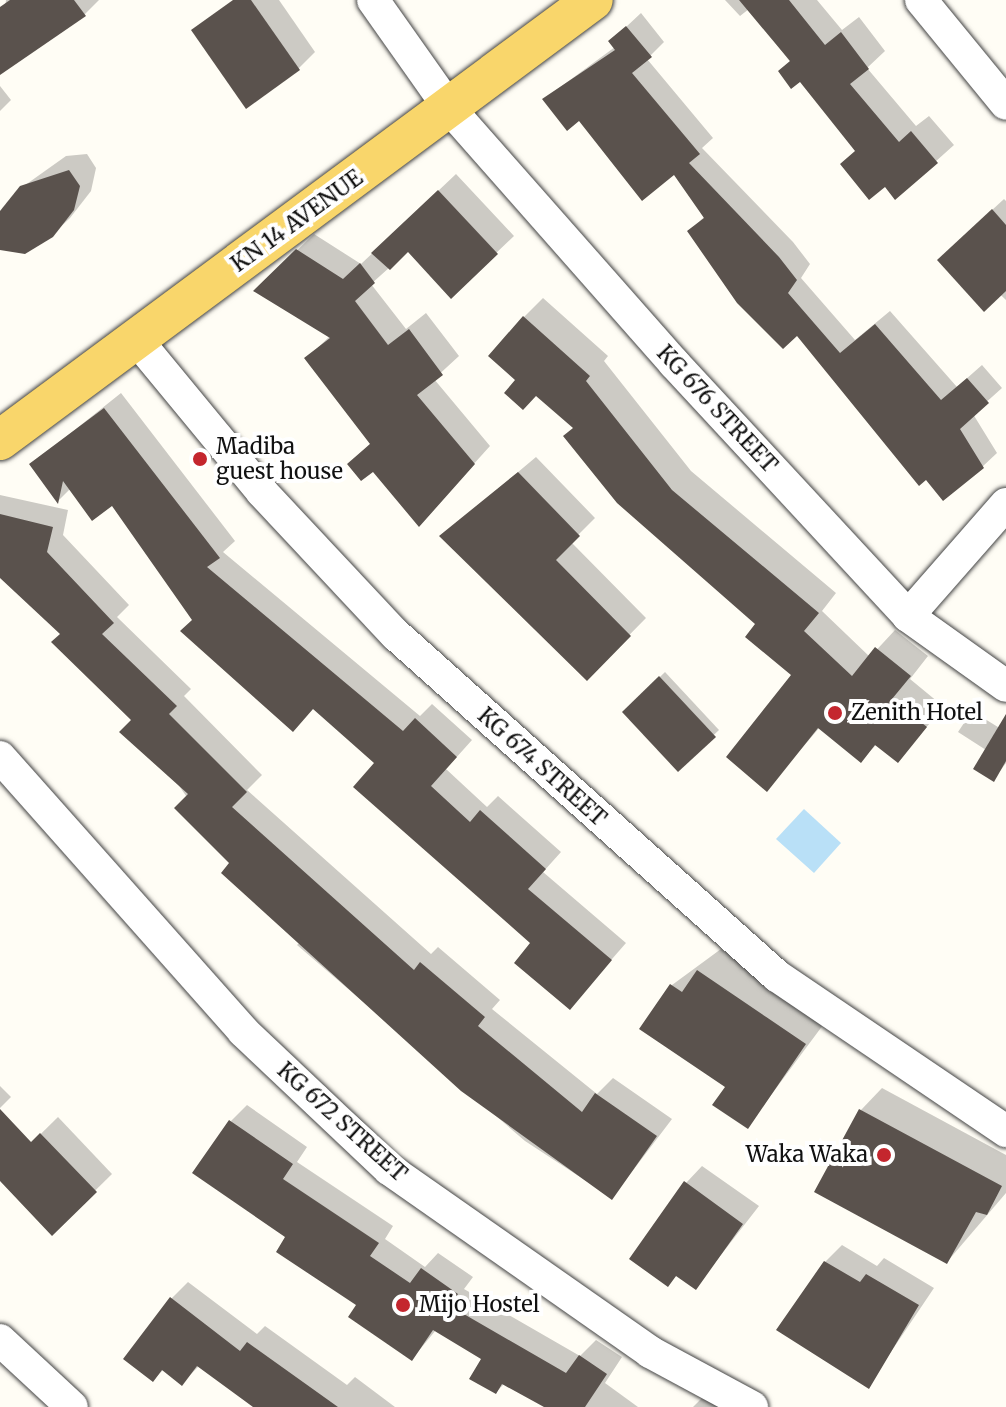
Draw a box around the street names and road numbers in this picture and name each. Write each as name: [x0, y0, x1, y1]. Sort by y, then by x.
street label: KN 14 AVENUE: [226, 164, 368, 278]
street label: KG 676 STREET: [651, 340, 783, 478]
street label: KG 674 STREET: [472, 702, 612, 832]
street label: KG 672 STREET: [272, 1057, 412, 1187]

